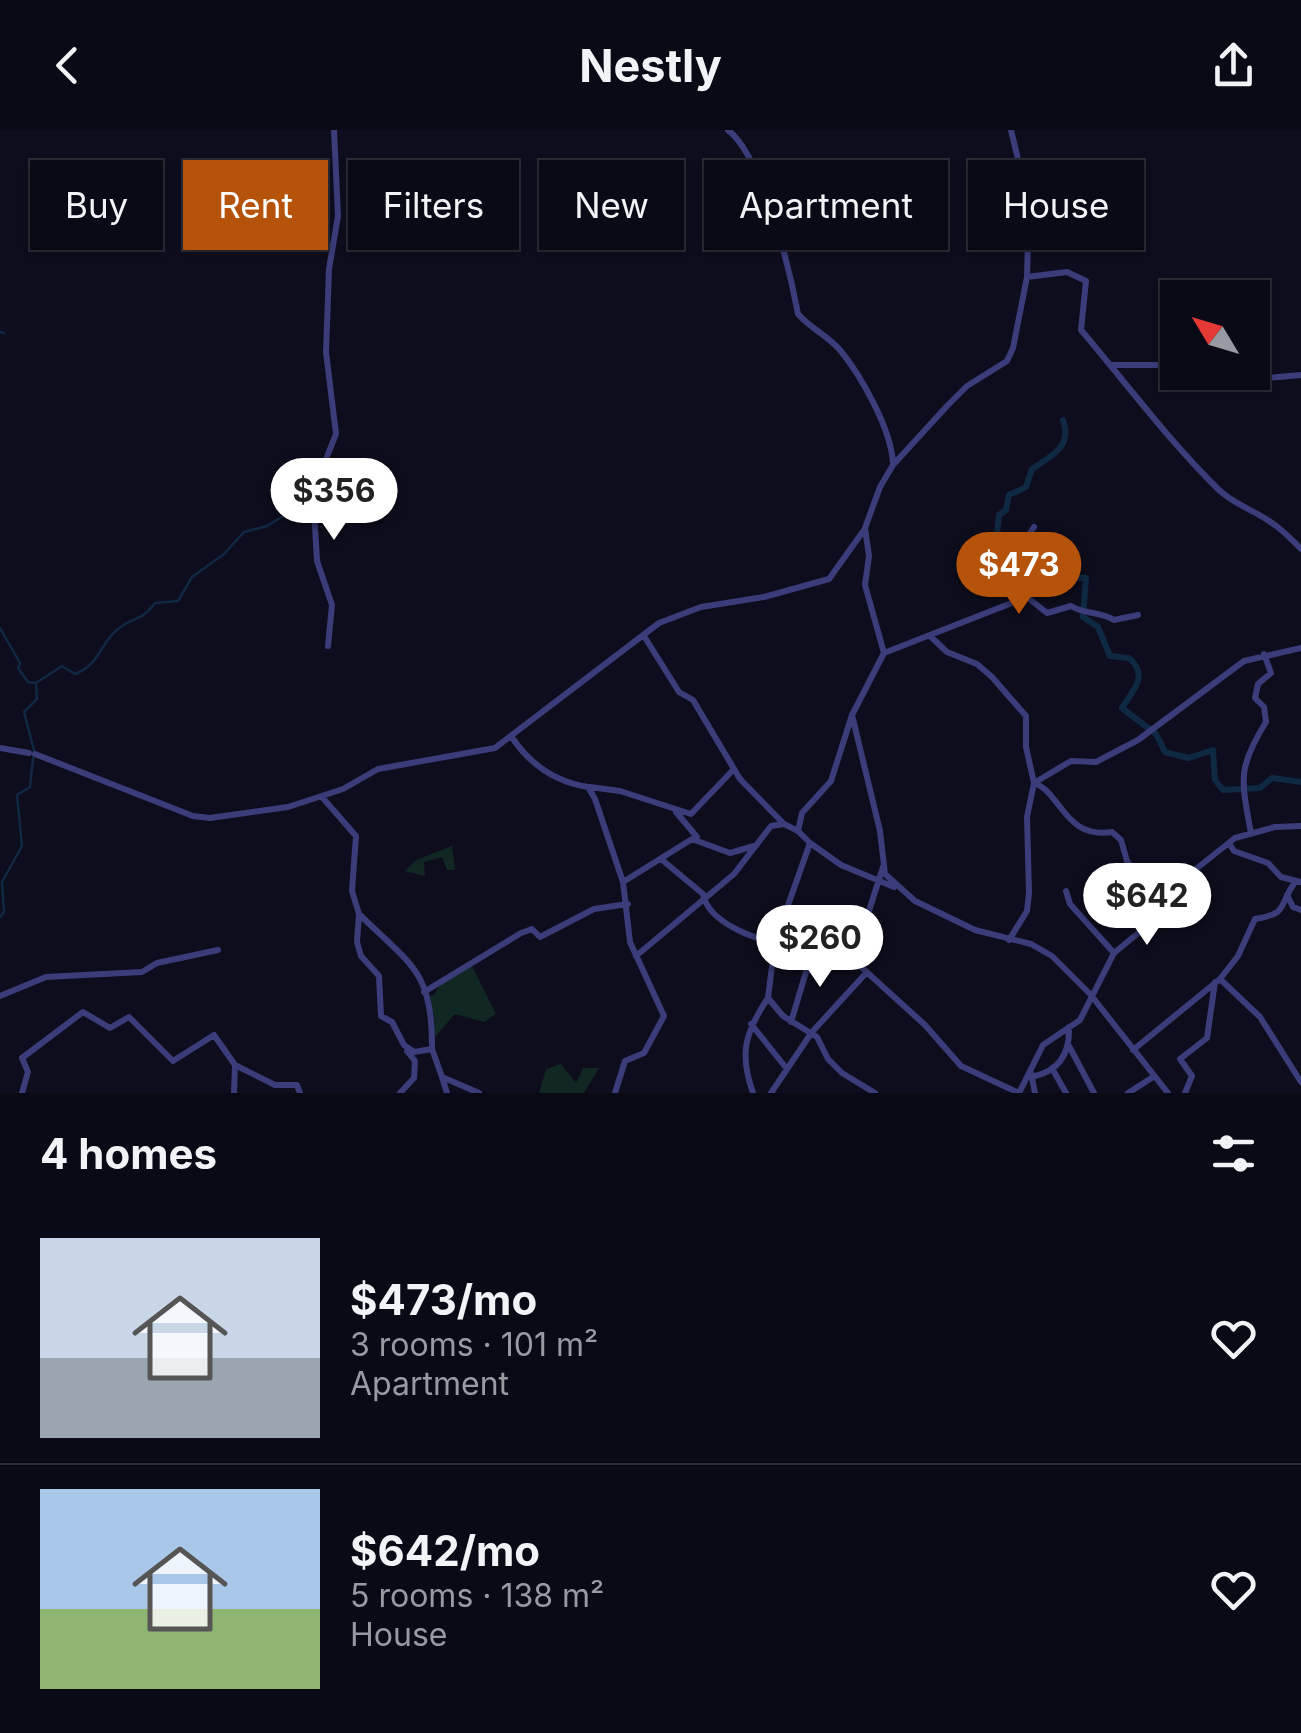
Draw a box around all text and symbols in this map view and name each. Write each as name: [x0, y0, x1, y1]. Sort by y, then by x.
icon: back: [40, 38, 95, 93]
text: Nestly: [579, 38, 722, 93]
icon: share: [1206, 38, 1261, 93]
chip: Buy: [30, 160, 163, 250]
chip: Rent: [183, 160, 328, 250]
chip: Filters: [348, 160, 519, 250]
chip: New: [539, 160, 684, 250]
chip: Apartment: [704, 160, 948, 250]
chip: House: [968, 160, 1144, 250]
north arrow: [1160, 280, 1270, 390]
map controls: [1160, 280, 1270, 390]
pin: $356: [275, 458, 393, 543]
text: $356: [293, 471, 375, 510]
pin: $473: [960, 532, 1078, 617]
text: $473: [978, 545, 1060, 584]
pin: $642: [1088, 863, 1206, 948]
text: $642: [1105, 876, 1189, 915]
pin: $260: [761, 905, 879, 990]
text: $260: [778, 918, 862, 957]
icon: filters: [1206, 1126, 1261, 1181]
text: 4 homes: [40, 1128, 217, 1179]
text: $473/mo: [350, 1274, 537, 1325]
icon: home: [120, 1278, 240, 1398]
icon: heart: [1206, 1311, 1261, 1366]
text: 3 rooms · 101 m²: [350, 1325, 598, 1364]
text: Apartment: [350, 1364, 509, 1403]
text: $642/mo: [350, 1525, 540, 1576]
icon: home: [120, 1529, 240, 1649]
icon: heart: [1206, 1562, 1261, 1617]
text: 5 rooms · 138 m²: [350, 1576, 604, 1615]
text: House: [350, 1615, 447, 1654]

